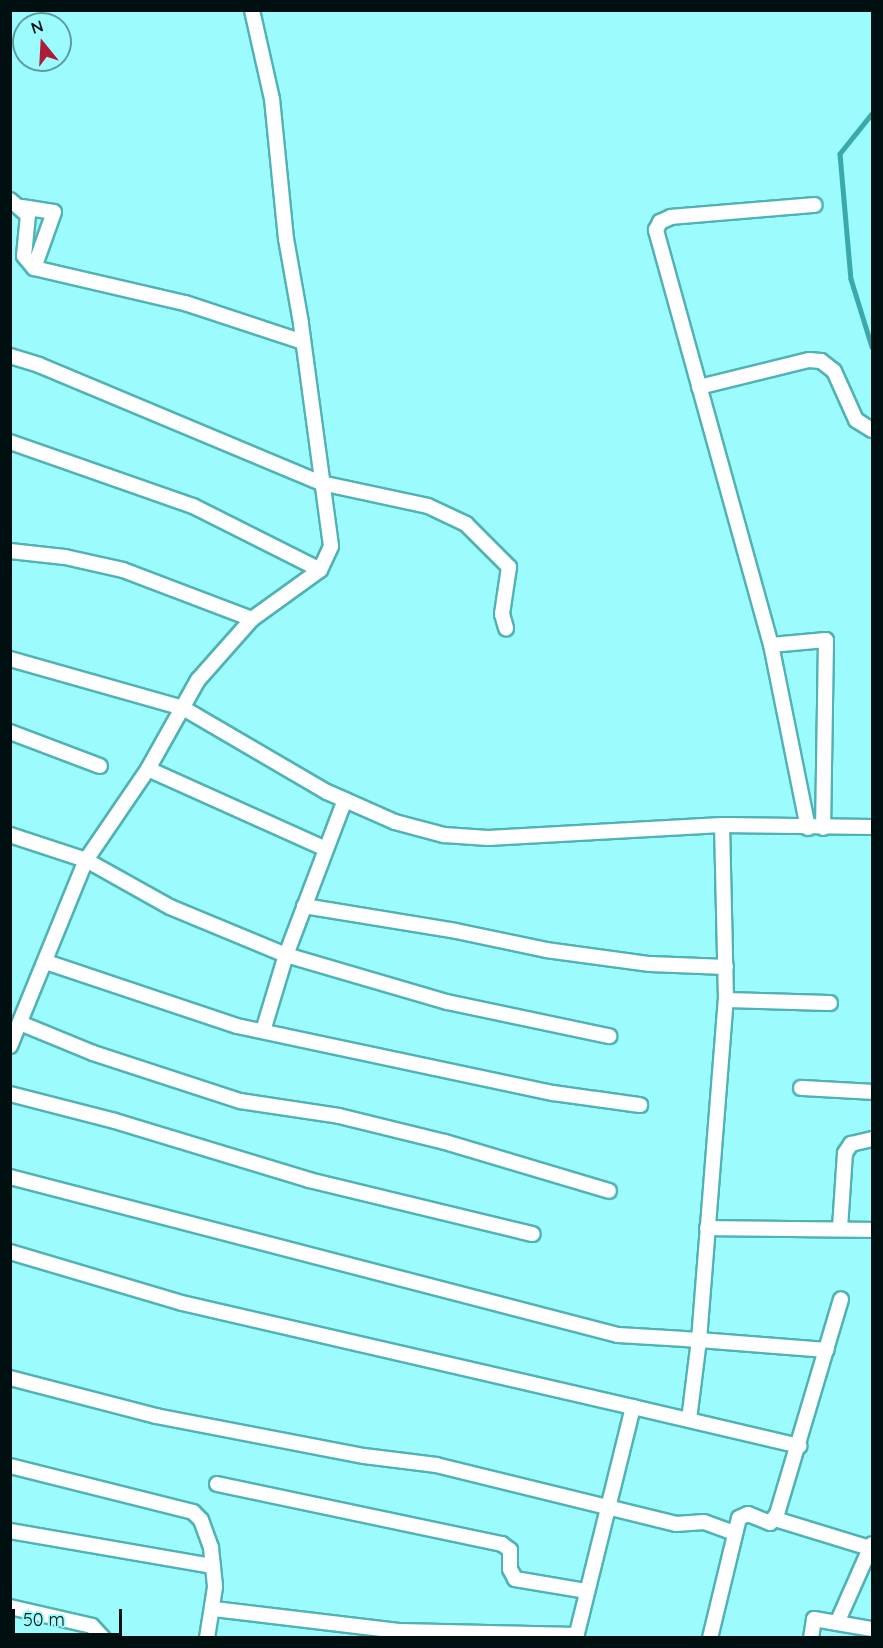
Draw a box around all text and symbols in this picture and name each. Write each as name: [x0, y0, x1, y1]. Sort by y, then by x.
north arrow: [12, 12, 72, 72]
text: N: [28, 15, 46, 38]
scale bar: [15, 1597, 124, 1635]
text: 50 m: [23, 1608, 65, 1631]

